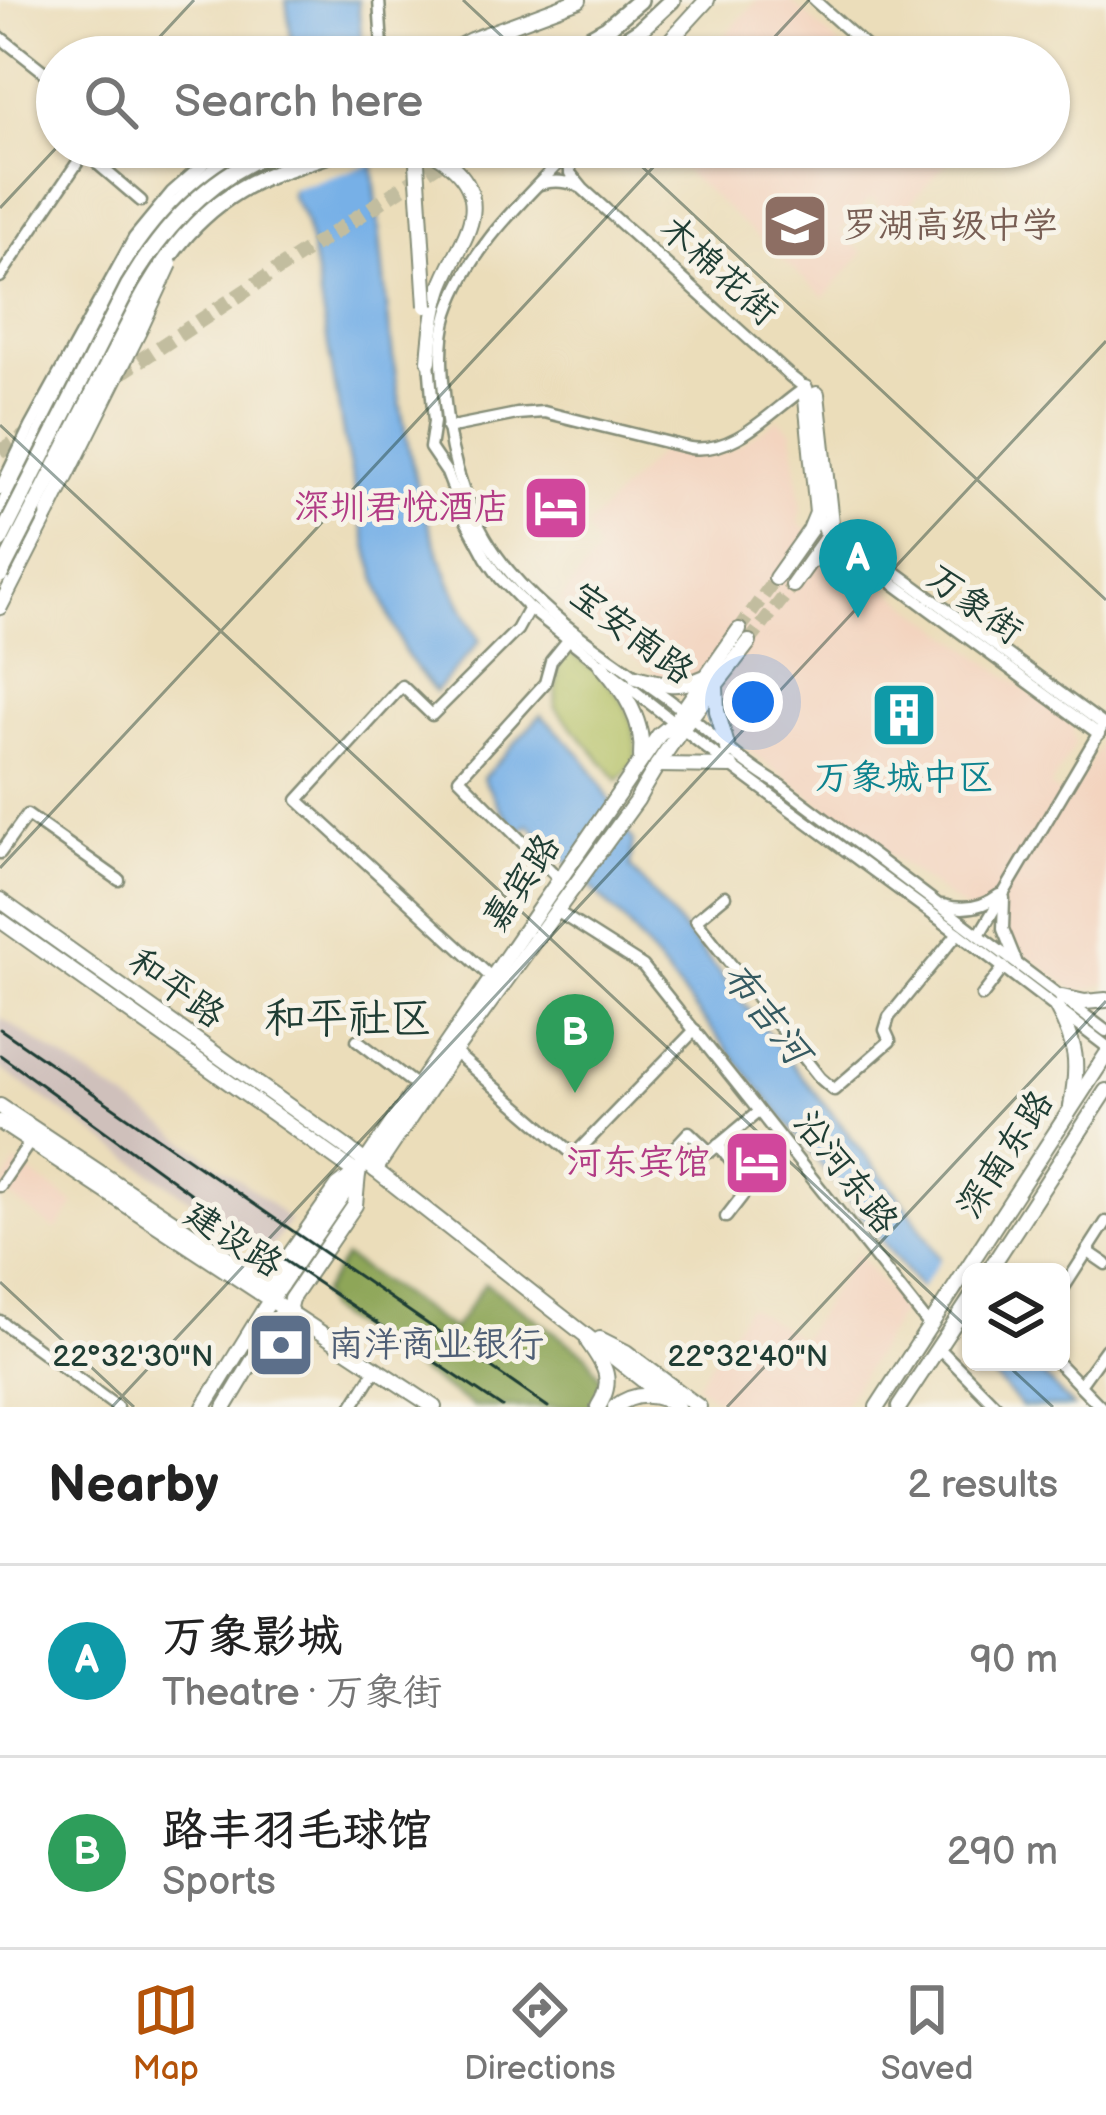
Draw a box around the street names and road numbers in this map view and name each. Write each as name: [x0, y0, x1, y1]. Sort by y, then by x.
street label: 木棉花街: [650, 207, 786, 335]
street label: 万象街: [918, 556, 1030, 654]
street label: 宝安南路: [561, 573, 701, 695]
street label: 嘉宾路: [474, 826, 570, 940]
street label: 和平路: [120, 940, 232, 1038]
street label: 深南东路: [949, 1083, 1063, 1227]
street label: 沿河东路: [784, 1103, 906, 1243]
street label: 建设路: [176, 1193, 290, 1287]

